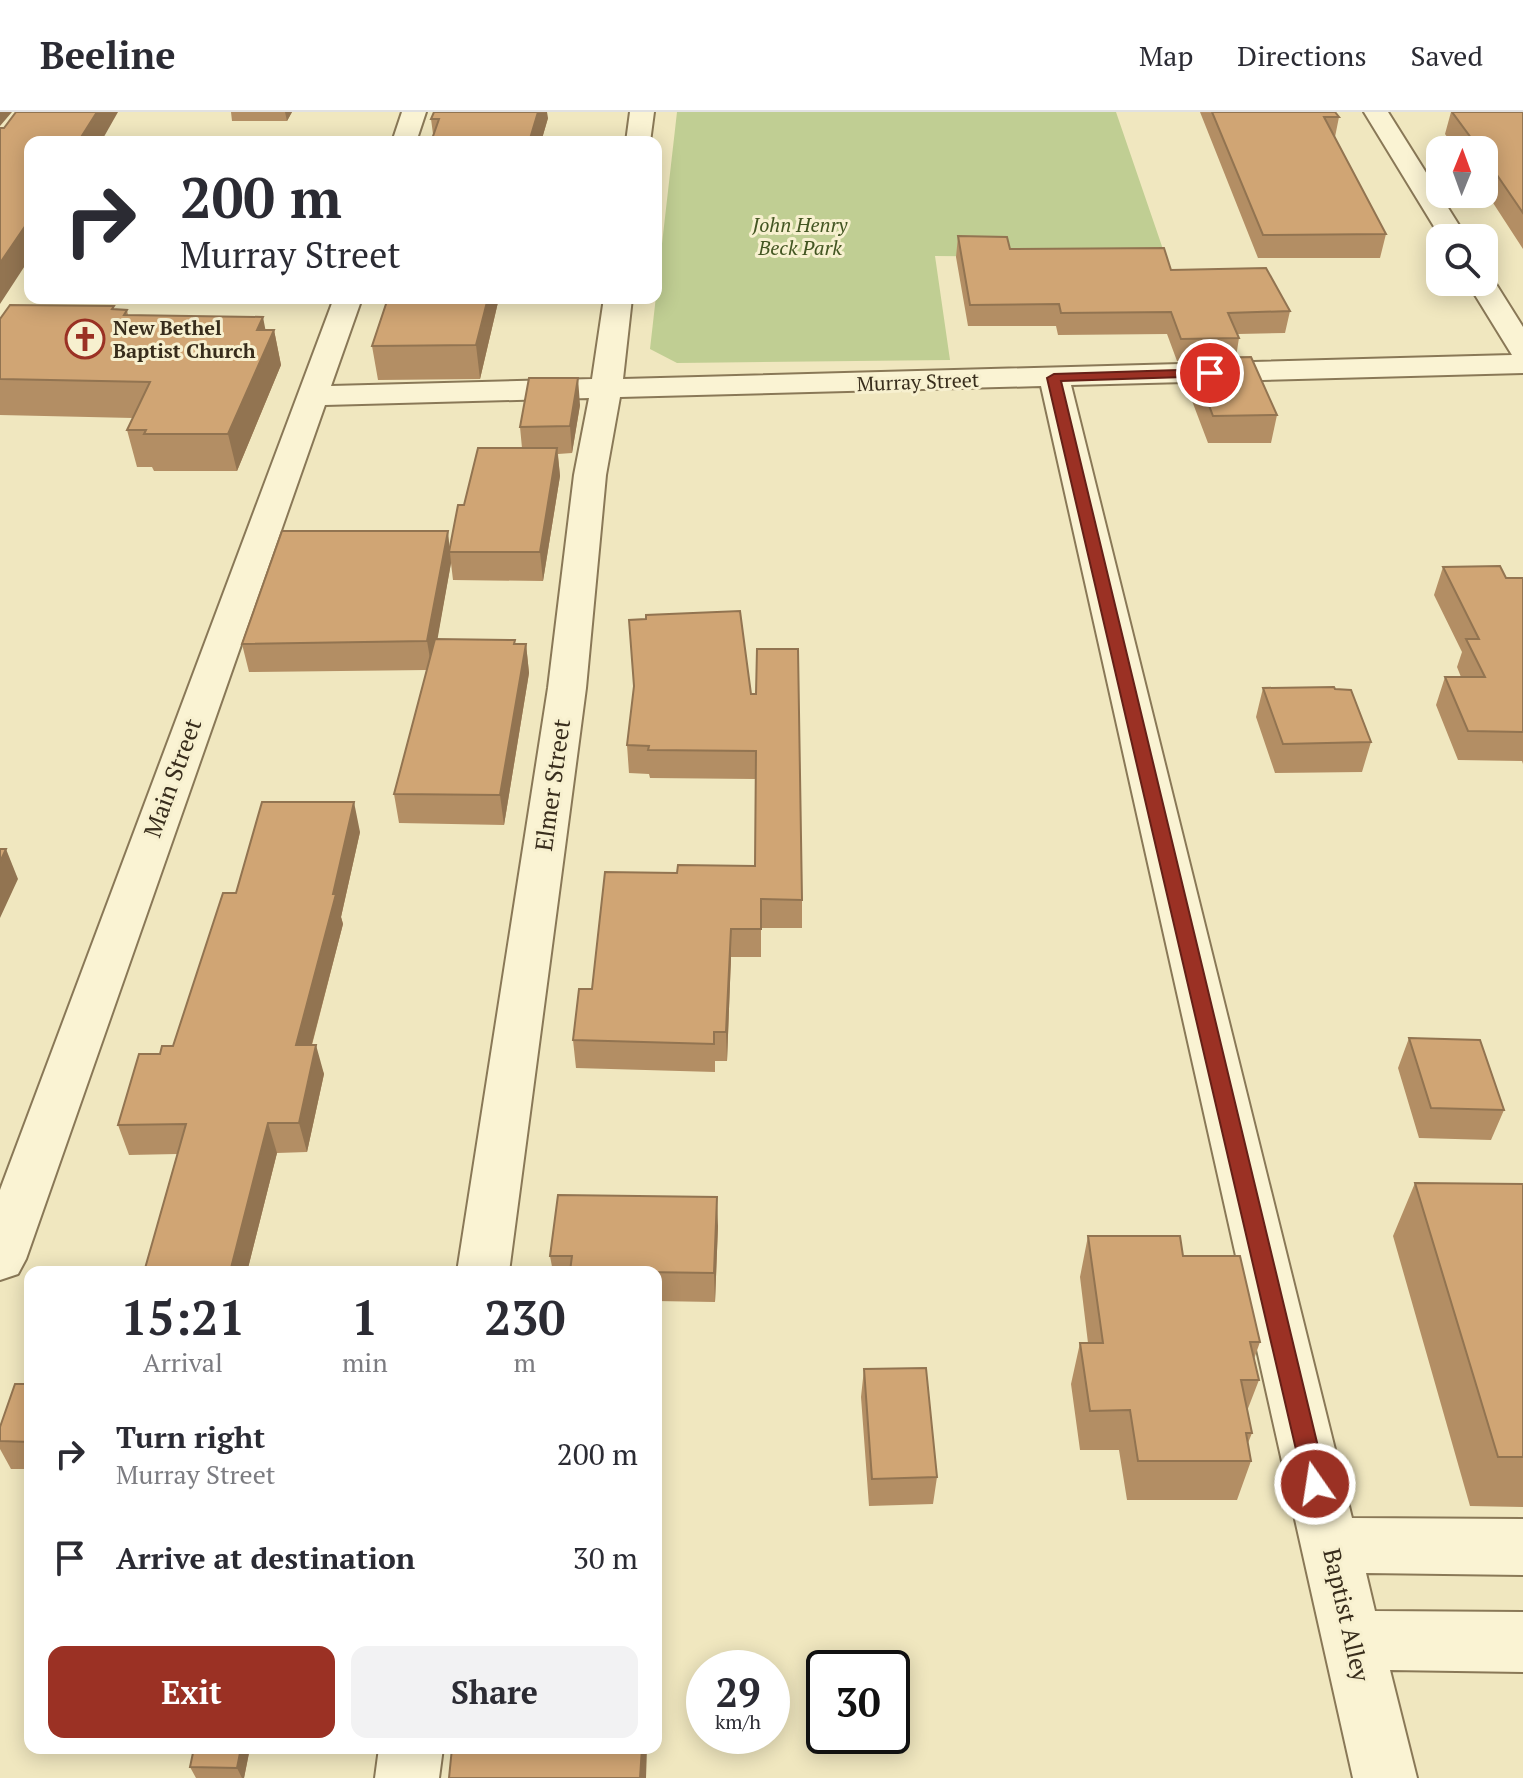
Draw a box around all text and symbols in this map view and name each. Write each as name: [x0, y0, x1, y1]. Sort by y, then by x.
text: Beeline: [40, 30, 176, 80]
text: Map: [1139, 37, 1193, 74]
text: Directions: [1237, 37, 1367, 74]
text: Saved: [1411, 37, 1483, 74]
north arrow: [1426, 136, 1498, 208]
map controls: [1426, 136, 1498, 296]
text: 200 m: [180, 160, 342, 234]
icon: right: [48, 168, 152, 272]
park label: John Henry Beck Park: [752, 211, 848, 261]
button: search: [1426, 224, 1498, 296]
text: Murray Street: [180, 231, 401, 278]
place label: New Bethel Baptist Church: [113, 314, 256, 364]
church icon: New Bethel Baptist Church: [64, 318, 106, 360]
pin: [1176, 339, 1244, 407]
icon: arrive: [1188, 351, 1232, 395]
street label: Murray Street: [856, 366, 980, 397]
street label: Main Street: [136, 714, 208, 842]
street label: Elmer Street: [527, 717, 577, 853]
text: 15:21: [120, 1285, 245, 1349]
text: 1: [351, 1285, 378, 1349]
text: 230: [484, 1285, 566, 1349]
text: Arrival: [143, 1345, 223, 1379]
text: min: [342, 1345, 388, 1379]
text: m: [514, 1345, 536, 1379]
text: Turn right: [116, 1417, 265, 1457]
icon: right: [48, 1432, 92, 1476]
text: 200 m: [557, 1434, 638, 1474]
position arrow: [1273, 1442, 1357, 1526]
text: Murray Street: [116, 1457, 275, 1491]
icon: arrive: [48, 1536, 92, 1580]
text: Arrive at destination: [116, 1538, 415, 1578]
text: 30 m: [573, 1538, 638, 1578]
street label: Baptist Alley: [1316, 1545, 1378, 1685]
button: Exit: [48, 1646, 335, 1738]
button: Share: [351, 1646, 638, 1738]
speed limit sign: 30: [806, 1650, 910, 1754]
text: 29: [715, 1665, 761, 1718]
text: km/h: [715, 1708, 761, 1735]

